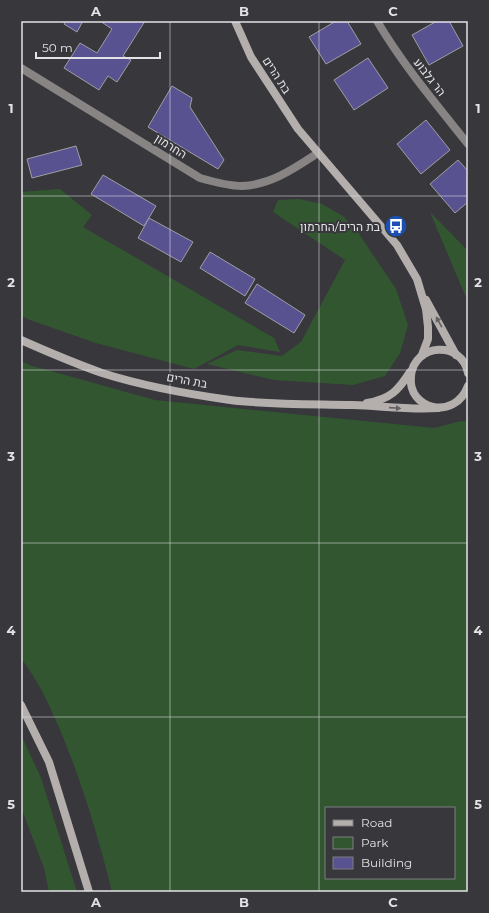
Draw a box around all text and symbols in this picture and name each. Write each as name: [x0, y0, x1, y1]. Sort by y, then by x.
text: A: [90, 3, 102, 19]
text: B: [239, 3, 249, 19]
text: C: [388, 3, 398, 19]
scale bar: [36, 34, 160, 60]
text: 50 m: [42, 40, 73, 55]
street label: בת הרים: [260, 54, 295, 97]
street label: הר גלבוע: [411, 55, 449, 99]
text: 1: [8, 100, 14, 116]
text: 1: [475, 100, 481, 116]
street label: החרמון: [152, 130, 190, 162]
bus stop icon: בת הרים/החרמון: [383, 213, 409, 239]
place label: בת הרים/החרמון: [300, 219, 381, 234]
text: 2: [7, 274, 15, 290]
text: 2: [474, 274, 482, 290]
one-way arrow: [435, 317, 442, 328]
street label: בת הרים: [165, 369, 209, 391]
one-way arrow: [389, 405, 402, 411]
text: 3: [6, 448, 15, 464]
text: 3: [473, 448, 482, 464]
text: 4: [7, 622, 16, 638]
text: 4: [474, 622, 483, 638]
text: 5: [7, 796, 15, 812]
text: 5: [474, 796, 482, 812]
legend: [325, 807, 455, 879]
text: Road: [361, 815, 392, 830]
text: Park: [361, 835, 389, 850]
text: Building: [361, 855, 412, 870]
text: A: [90, 894, 102, 910]
text: B: [239, 894, 249, 910]
text: C: [388, 894, 398, 910]

